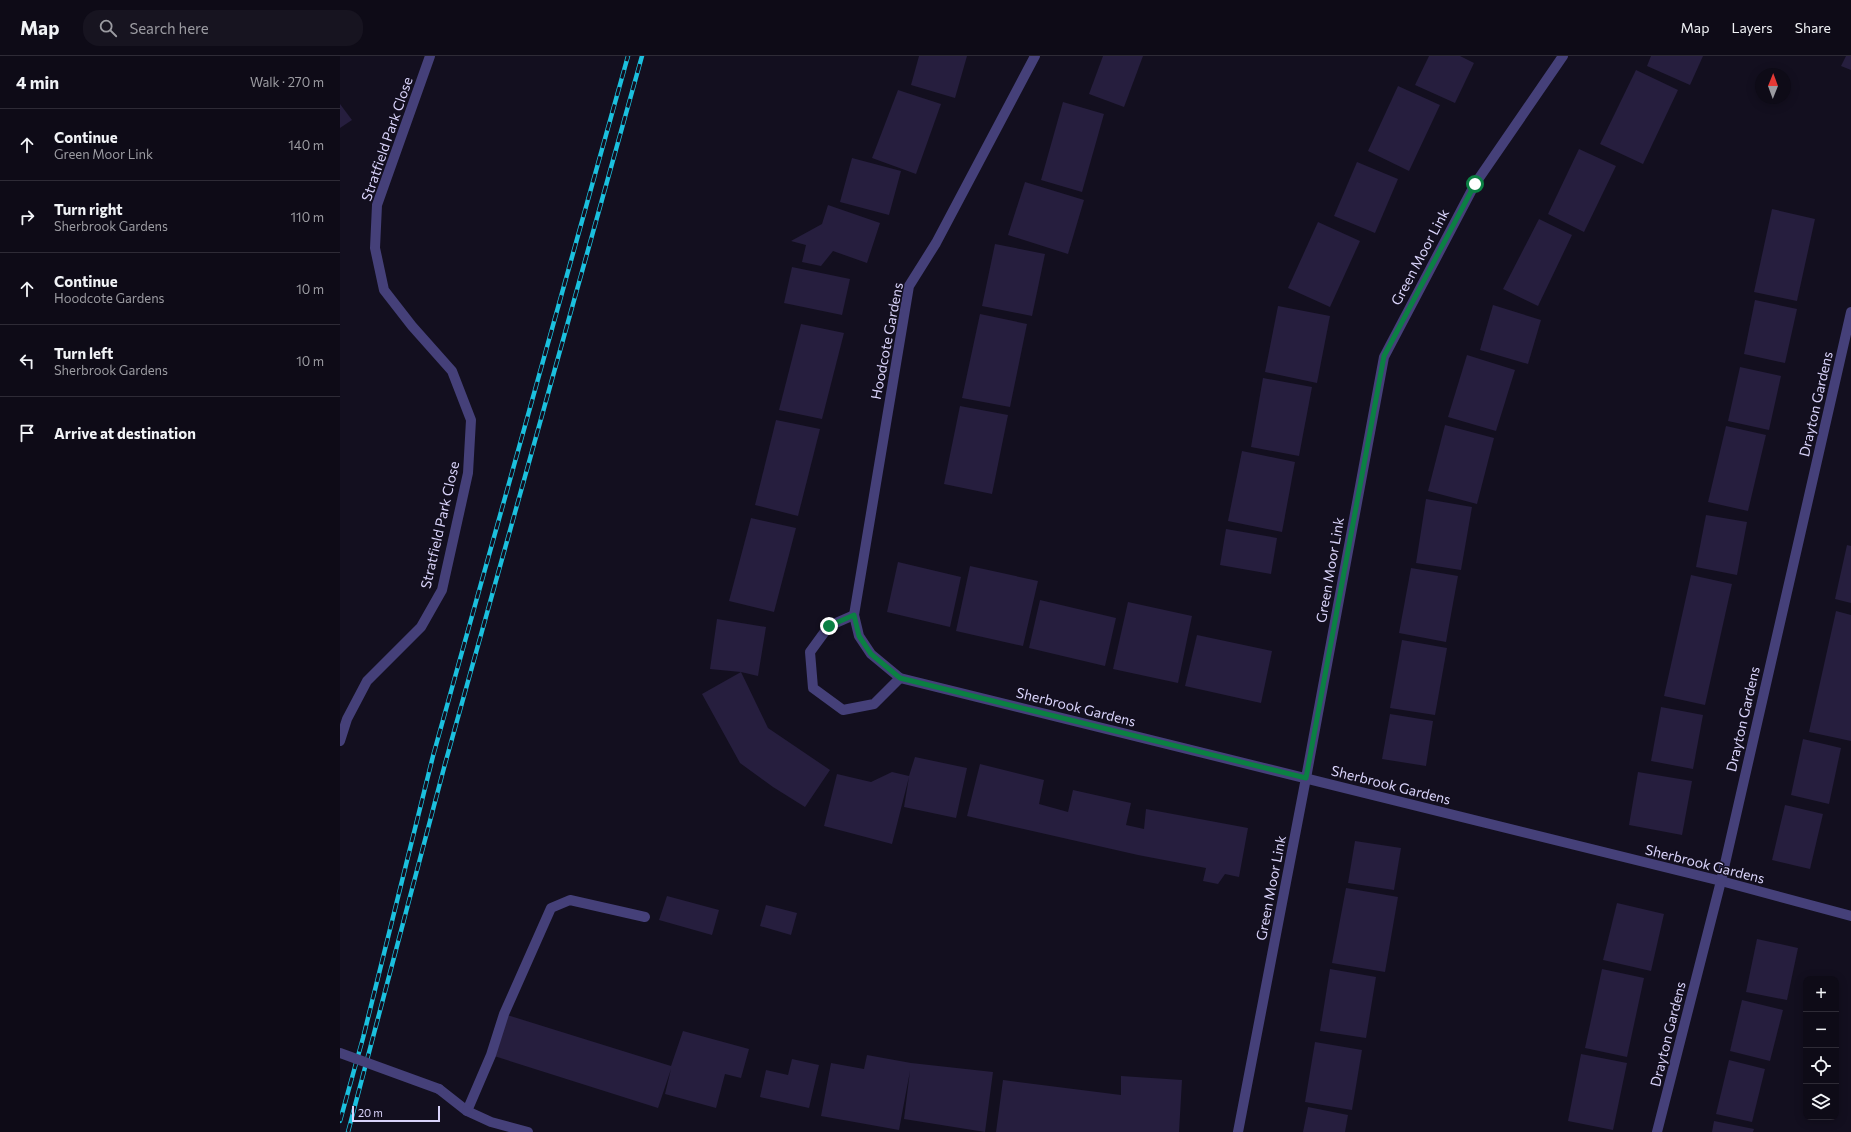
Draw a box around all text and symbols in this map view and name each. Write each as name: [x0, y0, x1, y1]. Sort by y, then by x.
search box: [83, 10, 363, 46]
text: Map: [20, 16, 59, 39]
icon: search: [97, 17, 119, 39]
text: Search here: [129, 19, 209, 37]
text: Map: [1681, 19, 1709, 36]
text: Layers: [1731, 19, 1773, 36]
text: Share: [1795, 19, 1831, 36]
north arrow: [1755, 68, 1791, 104]
text: 4 min: [16, 72, 59, 93]
text: Walk · 270 m: [250, 74, 324, 90]
street label: Stratfield Park Close: [357, 74, 416, 203]
text: Continue: [54, 128, 118, 146]
icon: ahead: [16, 134, 38, 156]
text: 140 m: [288, 137, 324, 153]
text: Green Moor Link: [54, 146, 153, 162]
route start: [1466, 175, 1484, 193]
text: Turn right: [54, 200, 123, 218]
street label: Green Moor Link: [1387, 205, 1452, 308]
icon: right: [16, 206, 38, 228]
text: 110 m: [291, 209, 324, 225]
text: Sherbrook Gardens: [54, 218, 168, 234]
text: Continue: [54, 272, 118, 290]
icon: ahead: [16, 278, 38, 300]
text: 10 m: [296, 281, 324, 297]
street label: Hoodcote Gardens: [867, 281, 906, 401]
text: Hoodcote Gardens: [54, 290, 165, 306]
text: Turn left: [54, 344, 113, 362]
icon: left: [16, 350, 38, 372]
street label: Drayton Gardens: [1795, 350, 1836, 458]
text: 10 m: [296, 353, 324, 369]
text: Sherbrook Gardens: [54, 362, 168, 378]
icon: arrive: [16, 422, 38, 444]
text: Arrive at destination: [54, 424, 196, 442]
street label: Stratfield Park Close: [417, 460, 462, 590]
street label: Green Moor Link: [1312, 516, 1347, 624]
route end: [820, 617, 838, 635]
street label: Drayton Gardens: [1722, 665, 1763, 773]
street label: Sherbrook Gardens: [1015, 683, 1138, 730]
street label: Sherbrook Gardens: [1330, 761, 1453, 808]
street label: Green Moor Link: [1252, 834, 1289, 942]
street label: Sherbrook Gardens: [1644, 840, 1767, 887]
map controls: [1803, 976, 1839, 1120]
button: +: [1803, 976, 1839, 1012]
street label: Drayton Gardens: [1646, 980, 1689, 1088]
button: −: [1803, 1012, 1839, 1048]
button: locate: [1803, 1048, 1839, 1084]
button: layers: [1803, 1084, 1839, 1120]
scale bar: [352, 1104, 440, 1123]
text: 20 m: [358, 1106, 383, 1119]

